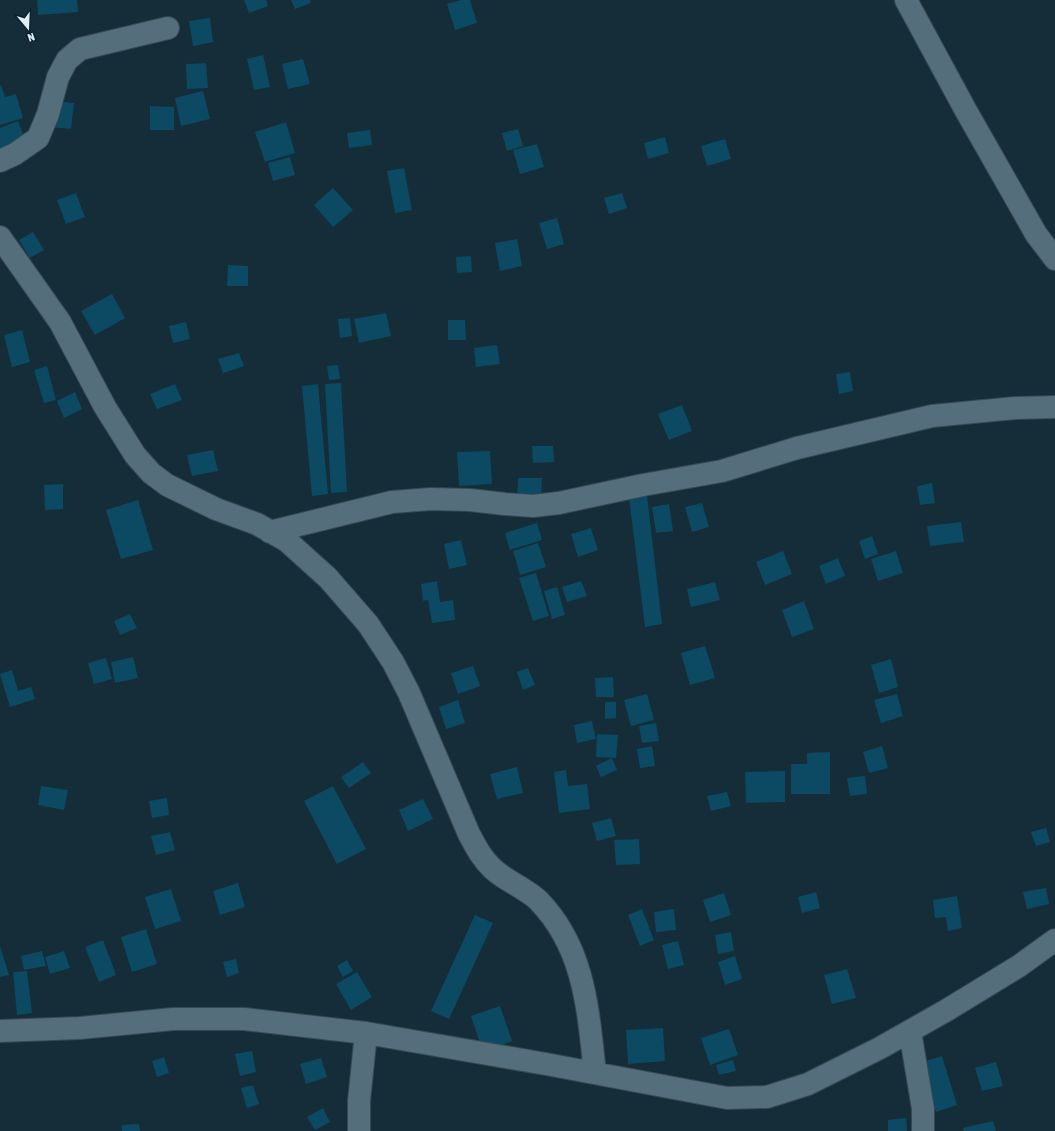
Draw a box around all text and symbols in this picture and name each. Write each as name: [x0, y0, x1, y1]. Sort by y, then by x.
north arrow: [8, 8, 48, 48]
text: N: [26, 31, 36, 44]

